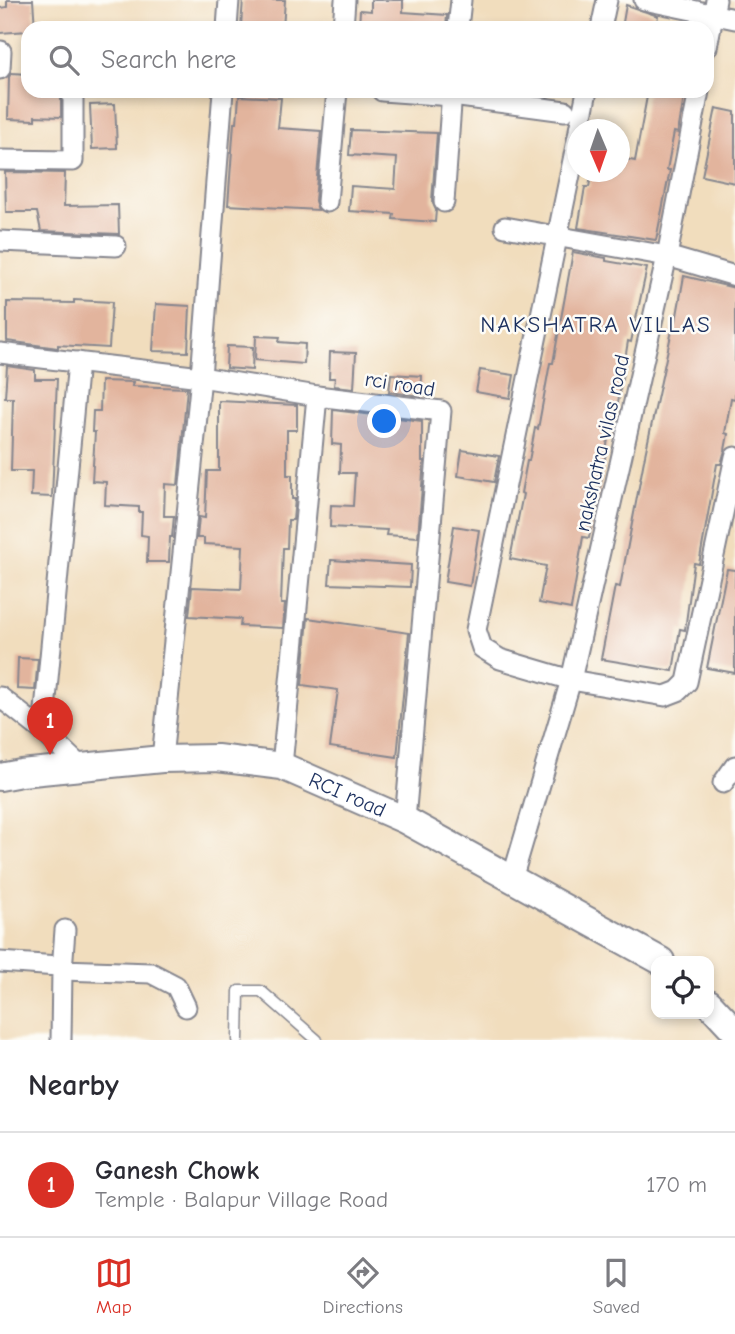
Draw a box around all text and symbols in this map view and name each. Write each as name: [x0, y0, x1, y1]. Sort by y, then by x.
search box: [21, 21, 714, 98]
icon: search: [45, 41, 83, 79]
text: Search here: [101, 45, 236, 75]
north arrow: [567, 119, 630, 182]
district label: NAKSHATRA VILLAS: [480, 311, 712, 338]
street label: nakshatra vilas road: [570, 352, 634, 534]
street label: rci road: [363, 367, 437, 401]
your location: [367, 404, 401, 438]
pin: 1: [27, 697, 73, 755]
street label: RCI road: [305, 767, 390, 822]
map controls: [651, 956, 714, 1019]
button: locate: [651, 956, 714, 1019]
text: Nearby: [28, 1068, 119, 1103]
text: Ganesh Chowk: [95, 1156, 259, 1186]
text: 1: [46, 1171, 56, 1198]
text: 170 m: [646, 1171, 707, 1198]
text: Temple · Balapur Village Road: [95, 1186, 388, 1213]
tab: Map: [95, 1254, 133, 1318]
tab: Directions: [323, 1254, 403, 1318]
tab: Saved: [593, 1254, 640, 1318]

